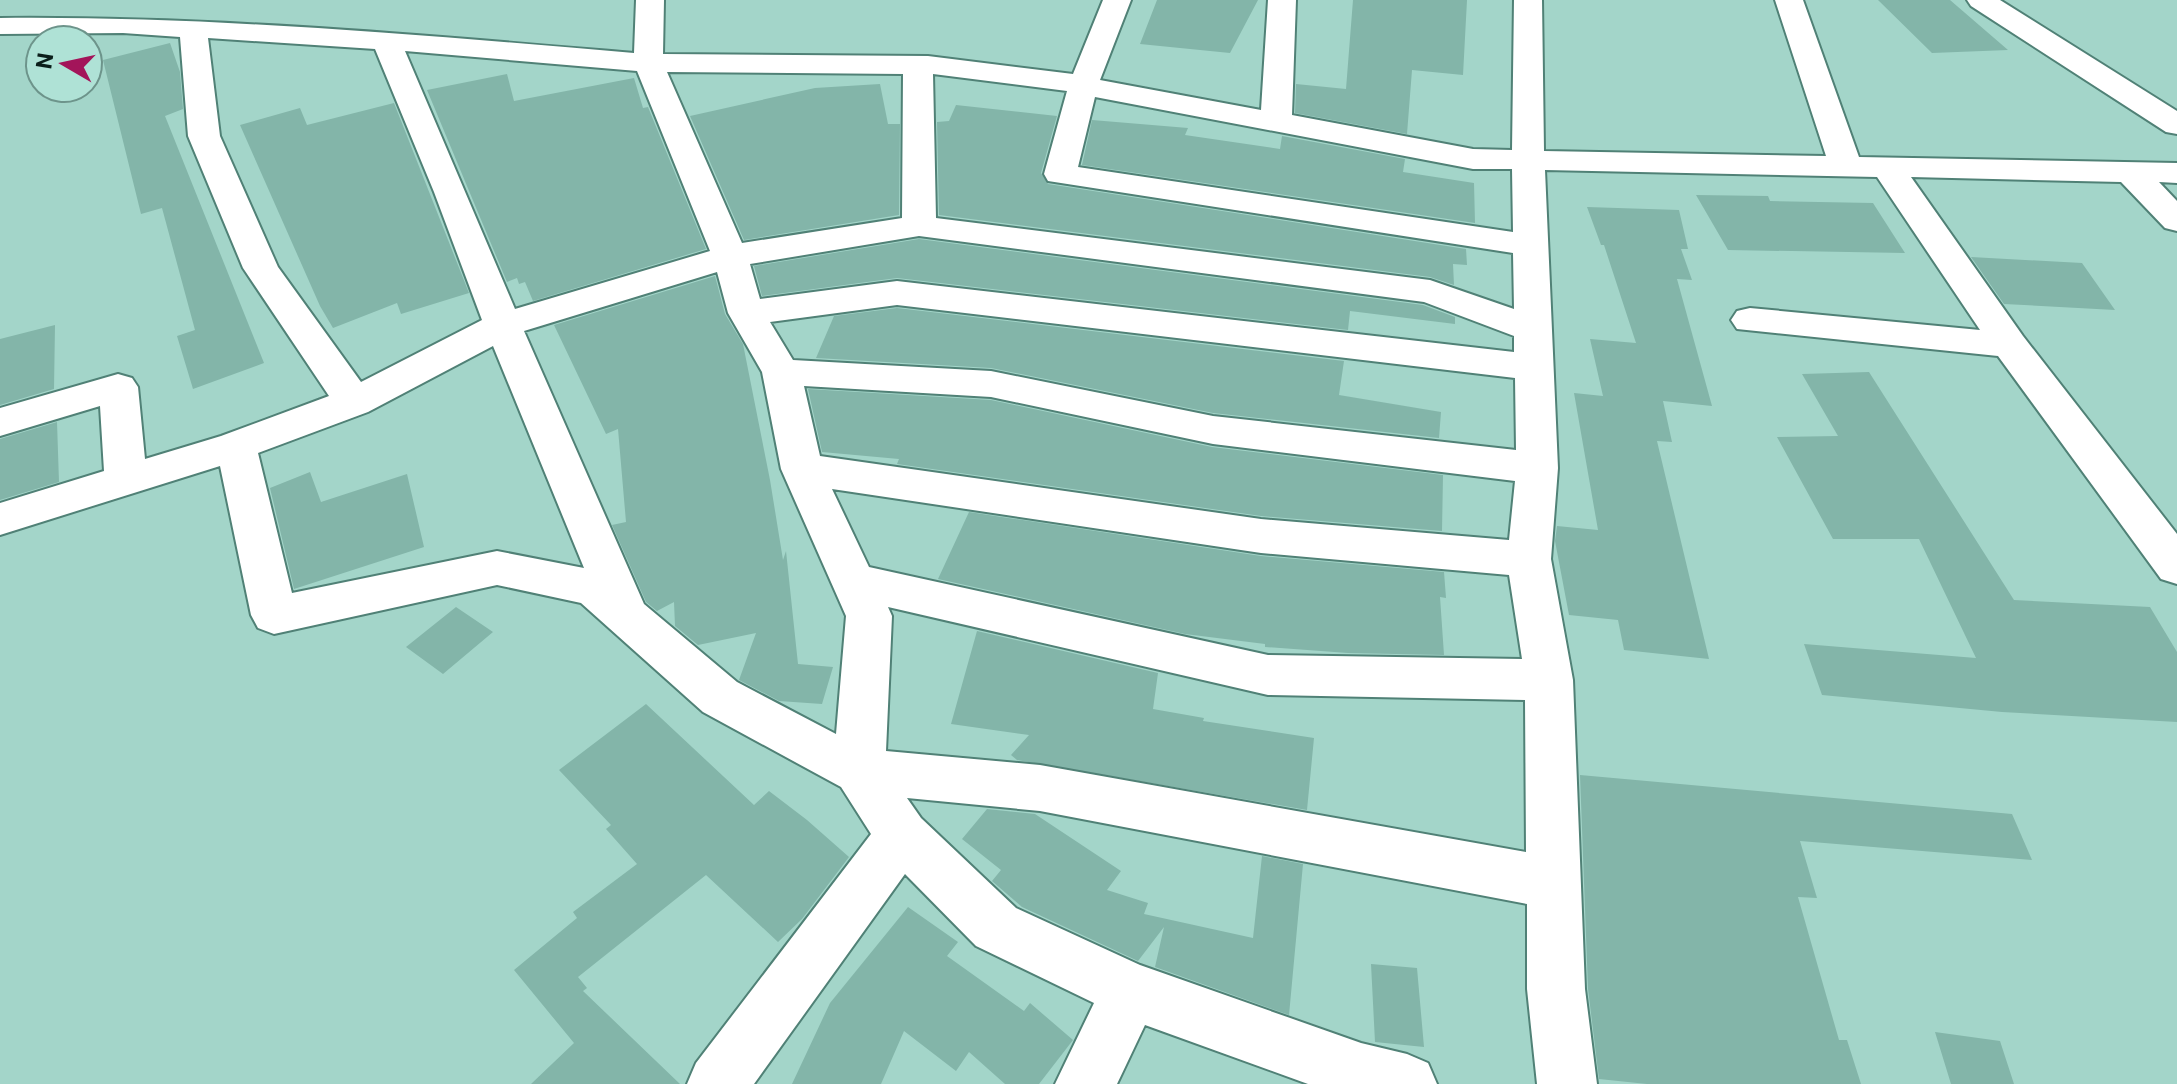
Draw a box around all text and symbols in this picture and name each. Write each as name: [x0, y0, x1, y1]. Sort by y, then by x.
north arrow: [24, 24, 104, 104]
text: N: [31, 51, 58, 71]

